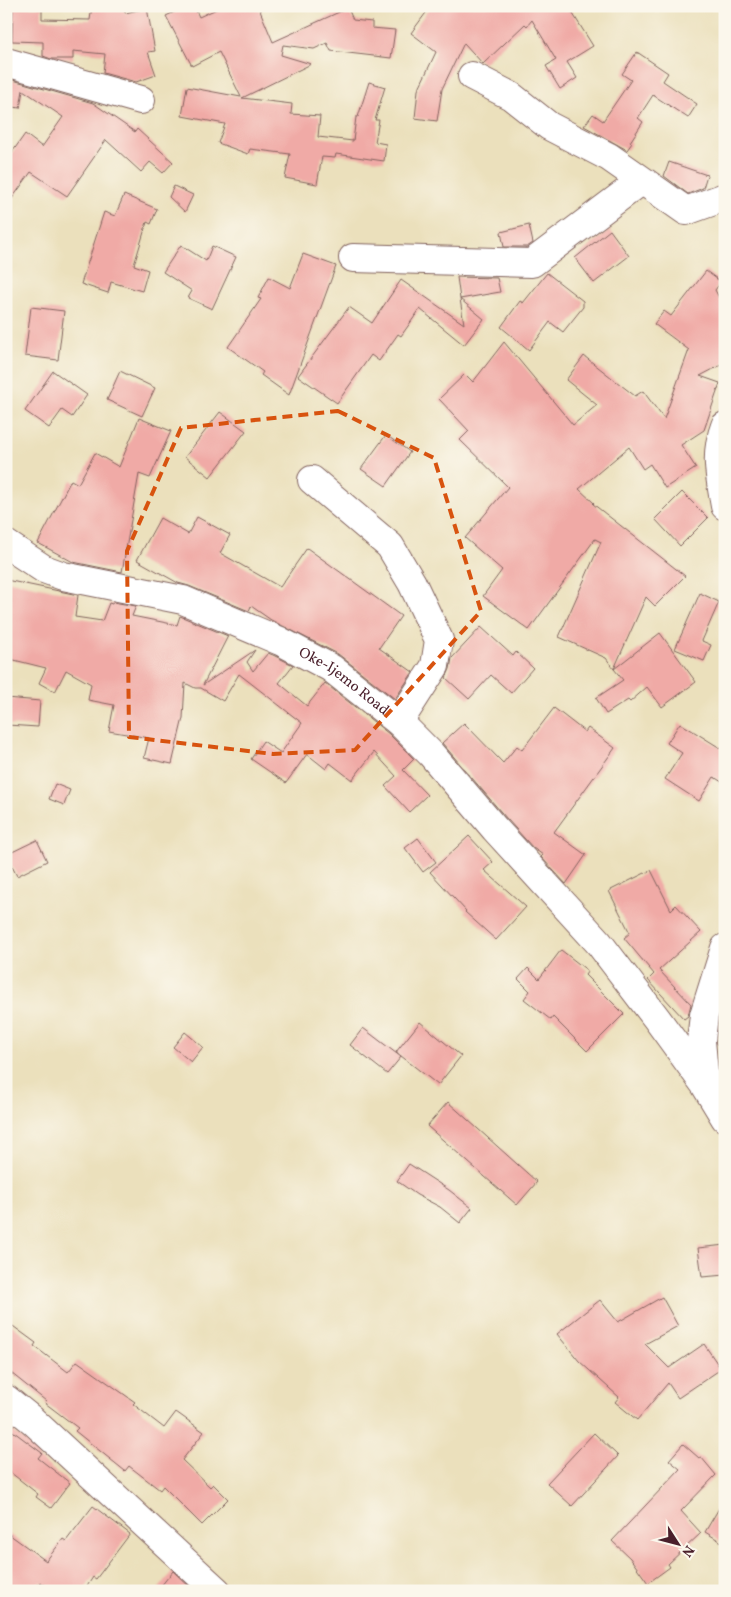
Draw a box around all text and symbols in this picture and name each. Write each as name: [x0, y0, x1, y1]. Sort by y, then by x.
street label: Oke-Ijemo Road: [295, 642, 393, 721]
north arrow: [654, 1520, 704, 1570]
text: N: [677, 1541, 698, 1560]

